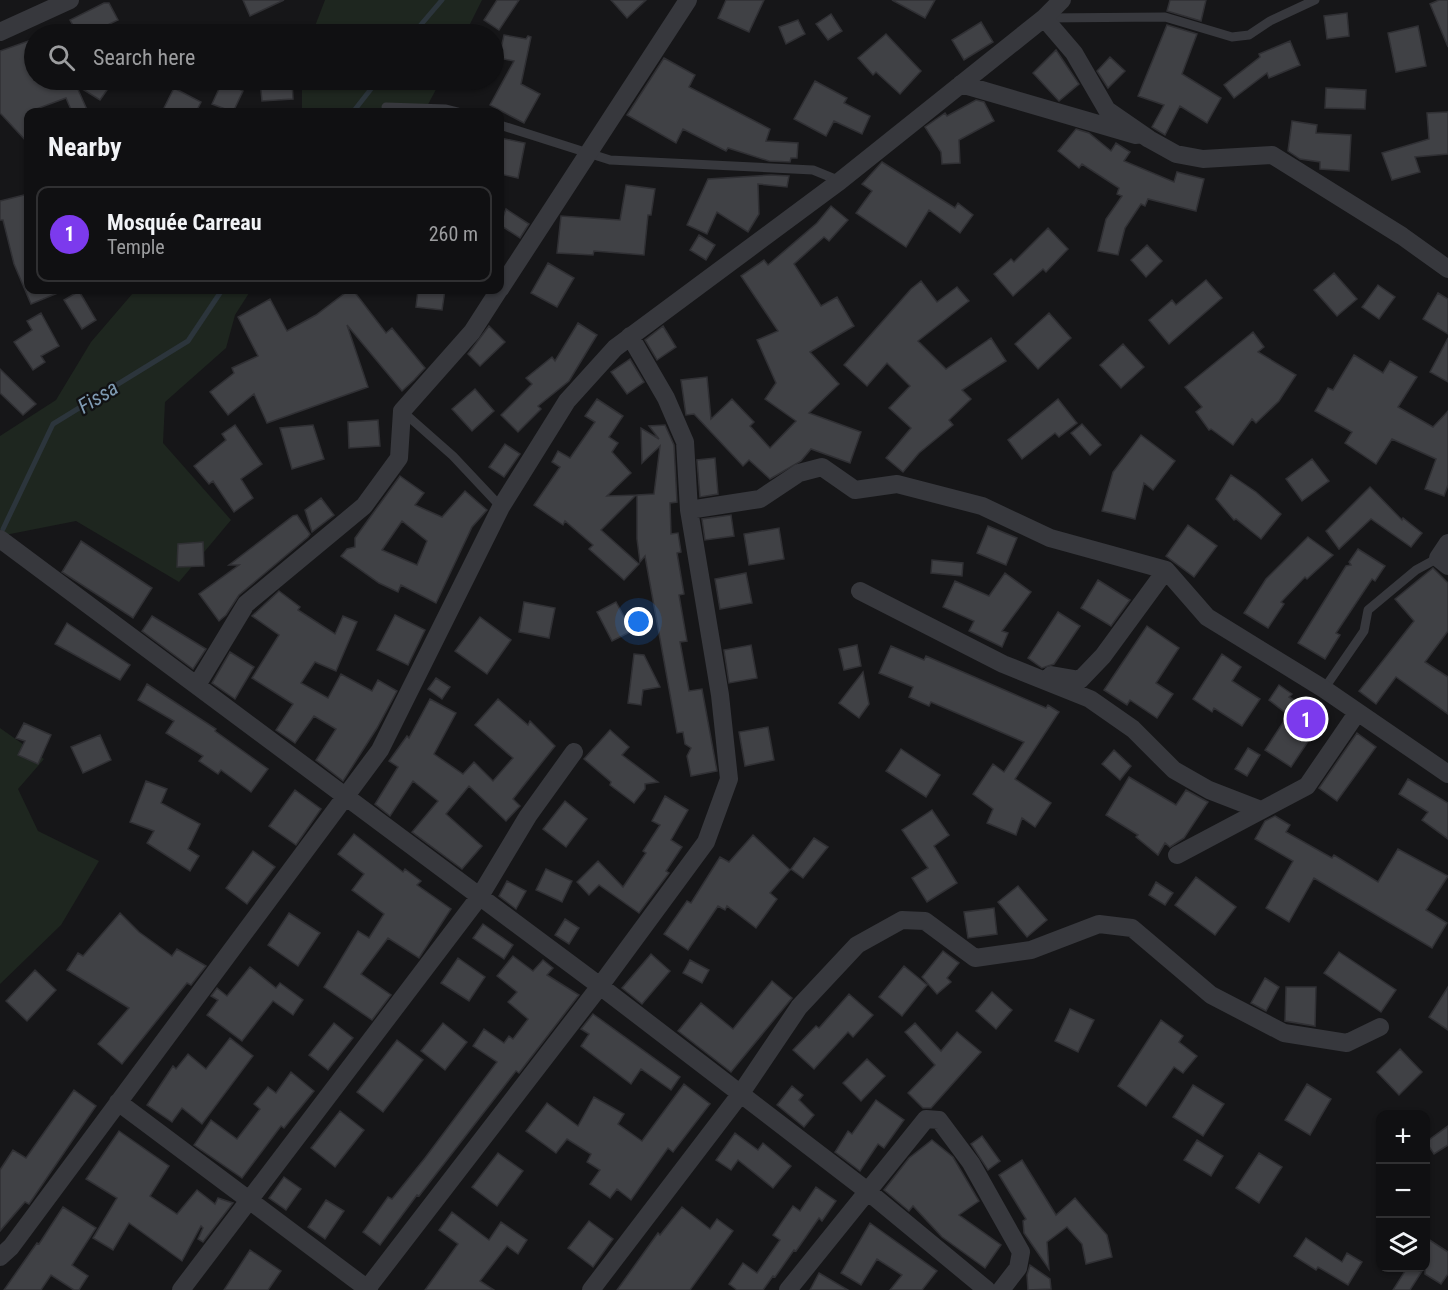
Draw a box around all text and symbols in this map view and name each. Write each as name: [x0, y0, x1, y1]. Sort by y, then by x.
search box: [24, 24, 504, 90]
icon: search: [45, 41, 78, 74]
text: Search here: [93, 45, 195, 70]
text: Nearby: [48, 132, 122, 162]
text: Mosquée Carreau: [107, 210, 261, 235]
text: 1: [64, 222, 75, 246]
text: 260 m: [429, 222, 478, 246]
text: Temple: [107, 235, 165, 259]
water label: Fissa: [73, 375, 123, 419]
your location: [624, 607, 653, 636]
pin: 1: [1286, 696, 1326, 742]
map controls: [1376, 1110, 1430, 1272]
button: +: [1376, 1110, 1430, 1164]
button: −: [1376, 1164, 1430, 1218]
button: layers: [1376, 1218, 1430, 1272]

